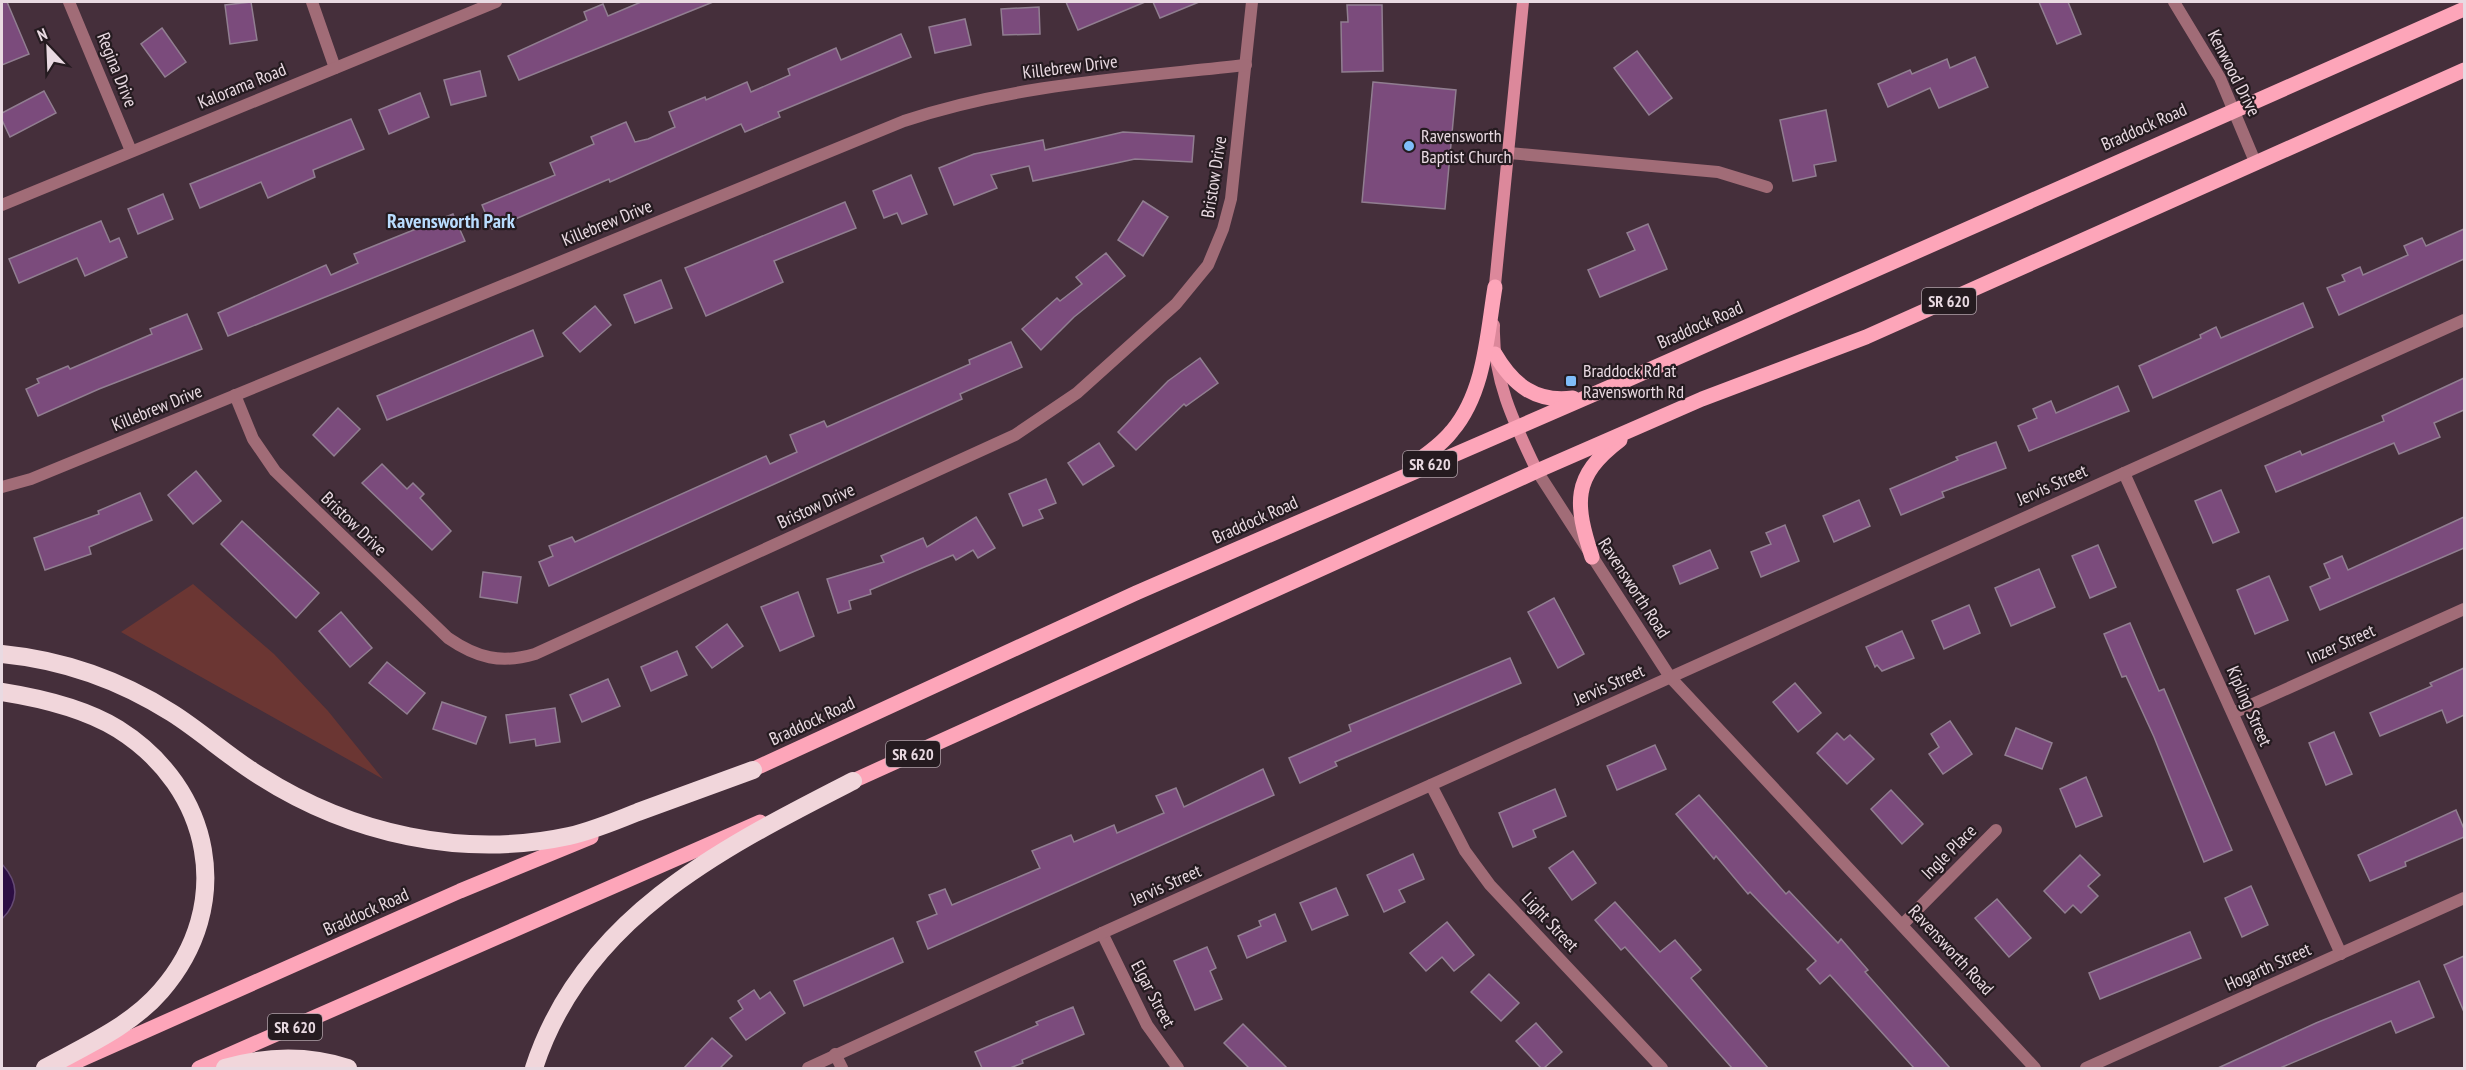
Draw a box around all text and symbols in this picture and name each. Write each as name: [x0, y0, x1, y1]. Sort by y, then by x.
north arrow: [18, 18, 78, 78]
text: N: [34, 23, 50, 45]
street label: Kenwood Drive: [2203, 26, 2266, 120]
street label: Regina Drive: [92, 29, 143, 111]
street label: Killebrew Drive: [1021, 49, 1119, 84]
street label: Kalorama Road: [194, 57, 289, 114]
street label: Braddock Road: [2097, 97, 2190, 156]
place label: Ravensworth Baptist Church: [1421, 124, 1511, 168]
street label: Bristow Drive: [1196, 134, 1231, 220]
marker: Ravensworth Baptist Church: [1402, 139, 1416, 153]
street label: Killebrew Drive: [558, 194, 655, 251]
district label: Ravensworth Park: [387, 208, 516, 234]
road number: SR 620: [1922, 288, 1976, 314]
street label: Braddock Road: [1653, 295, 1746, 354]
place label: Braddock Rd at Ravensworth Rd: [1583, 359, 1684, 403]
marker: Braddock Rd at Ravensworth Rd: [1564, 374, 1578, 388]
street label: Killebrew Drive: [108, 379, 205, 436]
road number: SR 620: [1403, 451, 1457, 477]
street label: Jervis Street: [2012, 459, 2091, 511]
street label: Bristow Drive: [773, 478, 858, 533]
street label: Bristow Drive: [317, 487, 392, 561]
street label: Braddock Road: [1208, 490, 1301, 549]
street label: Ravensworth Road: [1593, 533, 1675, 642]
street label: Inzer Street: [2303, 618, 2378, 669]
street label: Jervis Street: [1569, 659, 1648, 711]
street label: Kipling Street: [2222, 662, 2277, 750]
street label: Braddock Road: [765, 691, 858, 750]
road number: SR 620: [886, 741, 940, 767]
street label: Ingle Place: [1916, 819, 1981, 884]
street label: Jervis Street: [1126, 859, 1205, 911]
street label: Braddock Road: [319, 882, 412, 941]
street label: Light Street: [1517, 887, 1584, 956]
street label: Ravensworth Road: [1904, 900, 1999, 1000]
street label: Hogarth Street: [2221, 937, 2314, 996]
street label: Elgar Street: [1126, 956, 1181, 1031]
road number: SR 620: [268, 1014, 322, 1040]

